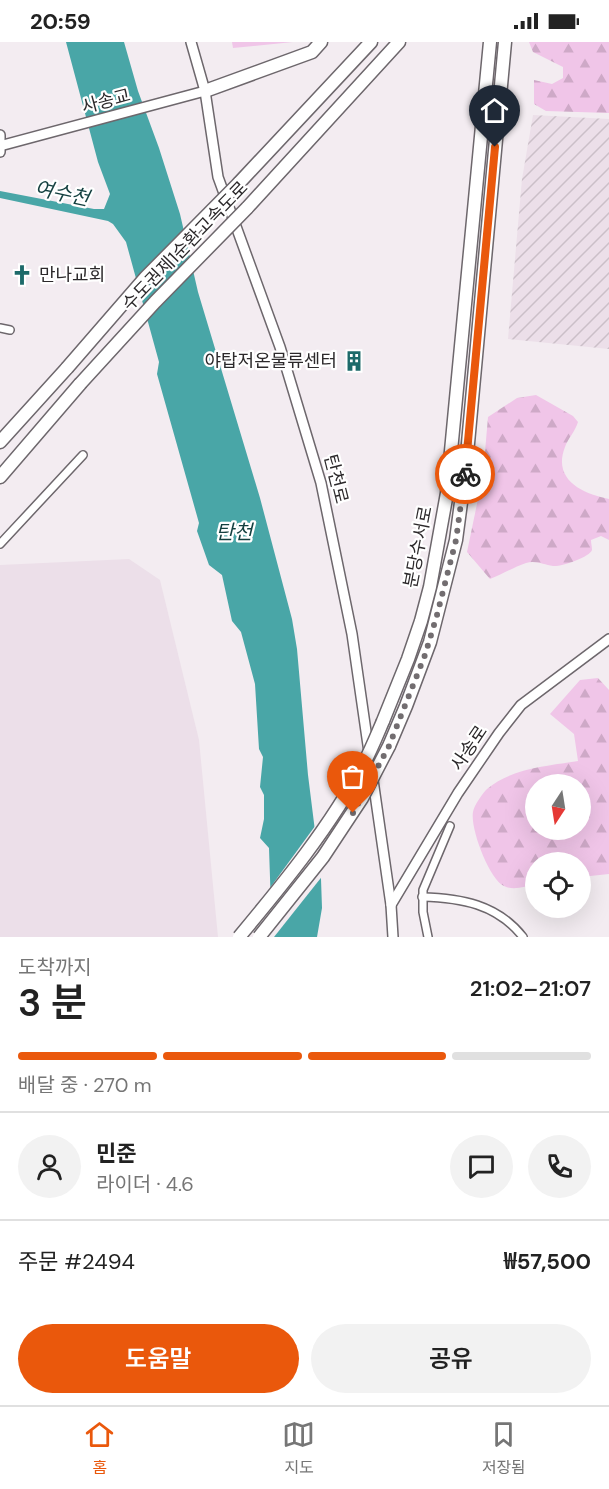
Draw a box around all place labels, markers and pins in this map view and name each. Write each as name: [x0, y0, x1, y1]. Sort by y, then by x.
pin: [469, 85, 520, 147]
church icon: 만나교회: [10, 263, 34, 287]
place label: 만나교회: [39, 263, 105, 287]
place label: 야탑저온물류센터: [205, 349, 337, 373]
building icon: 야탑저온물류센터: [342, 349, 366, 373]
pin: [327, 751, 378, 813]

